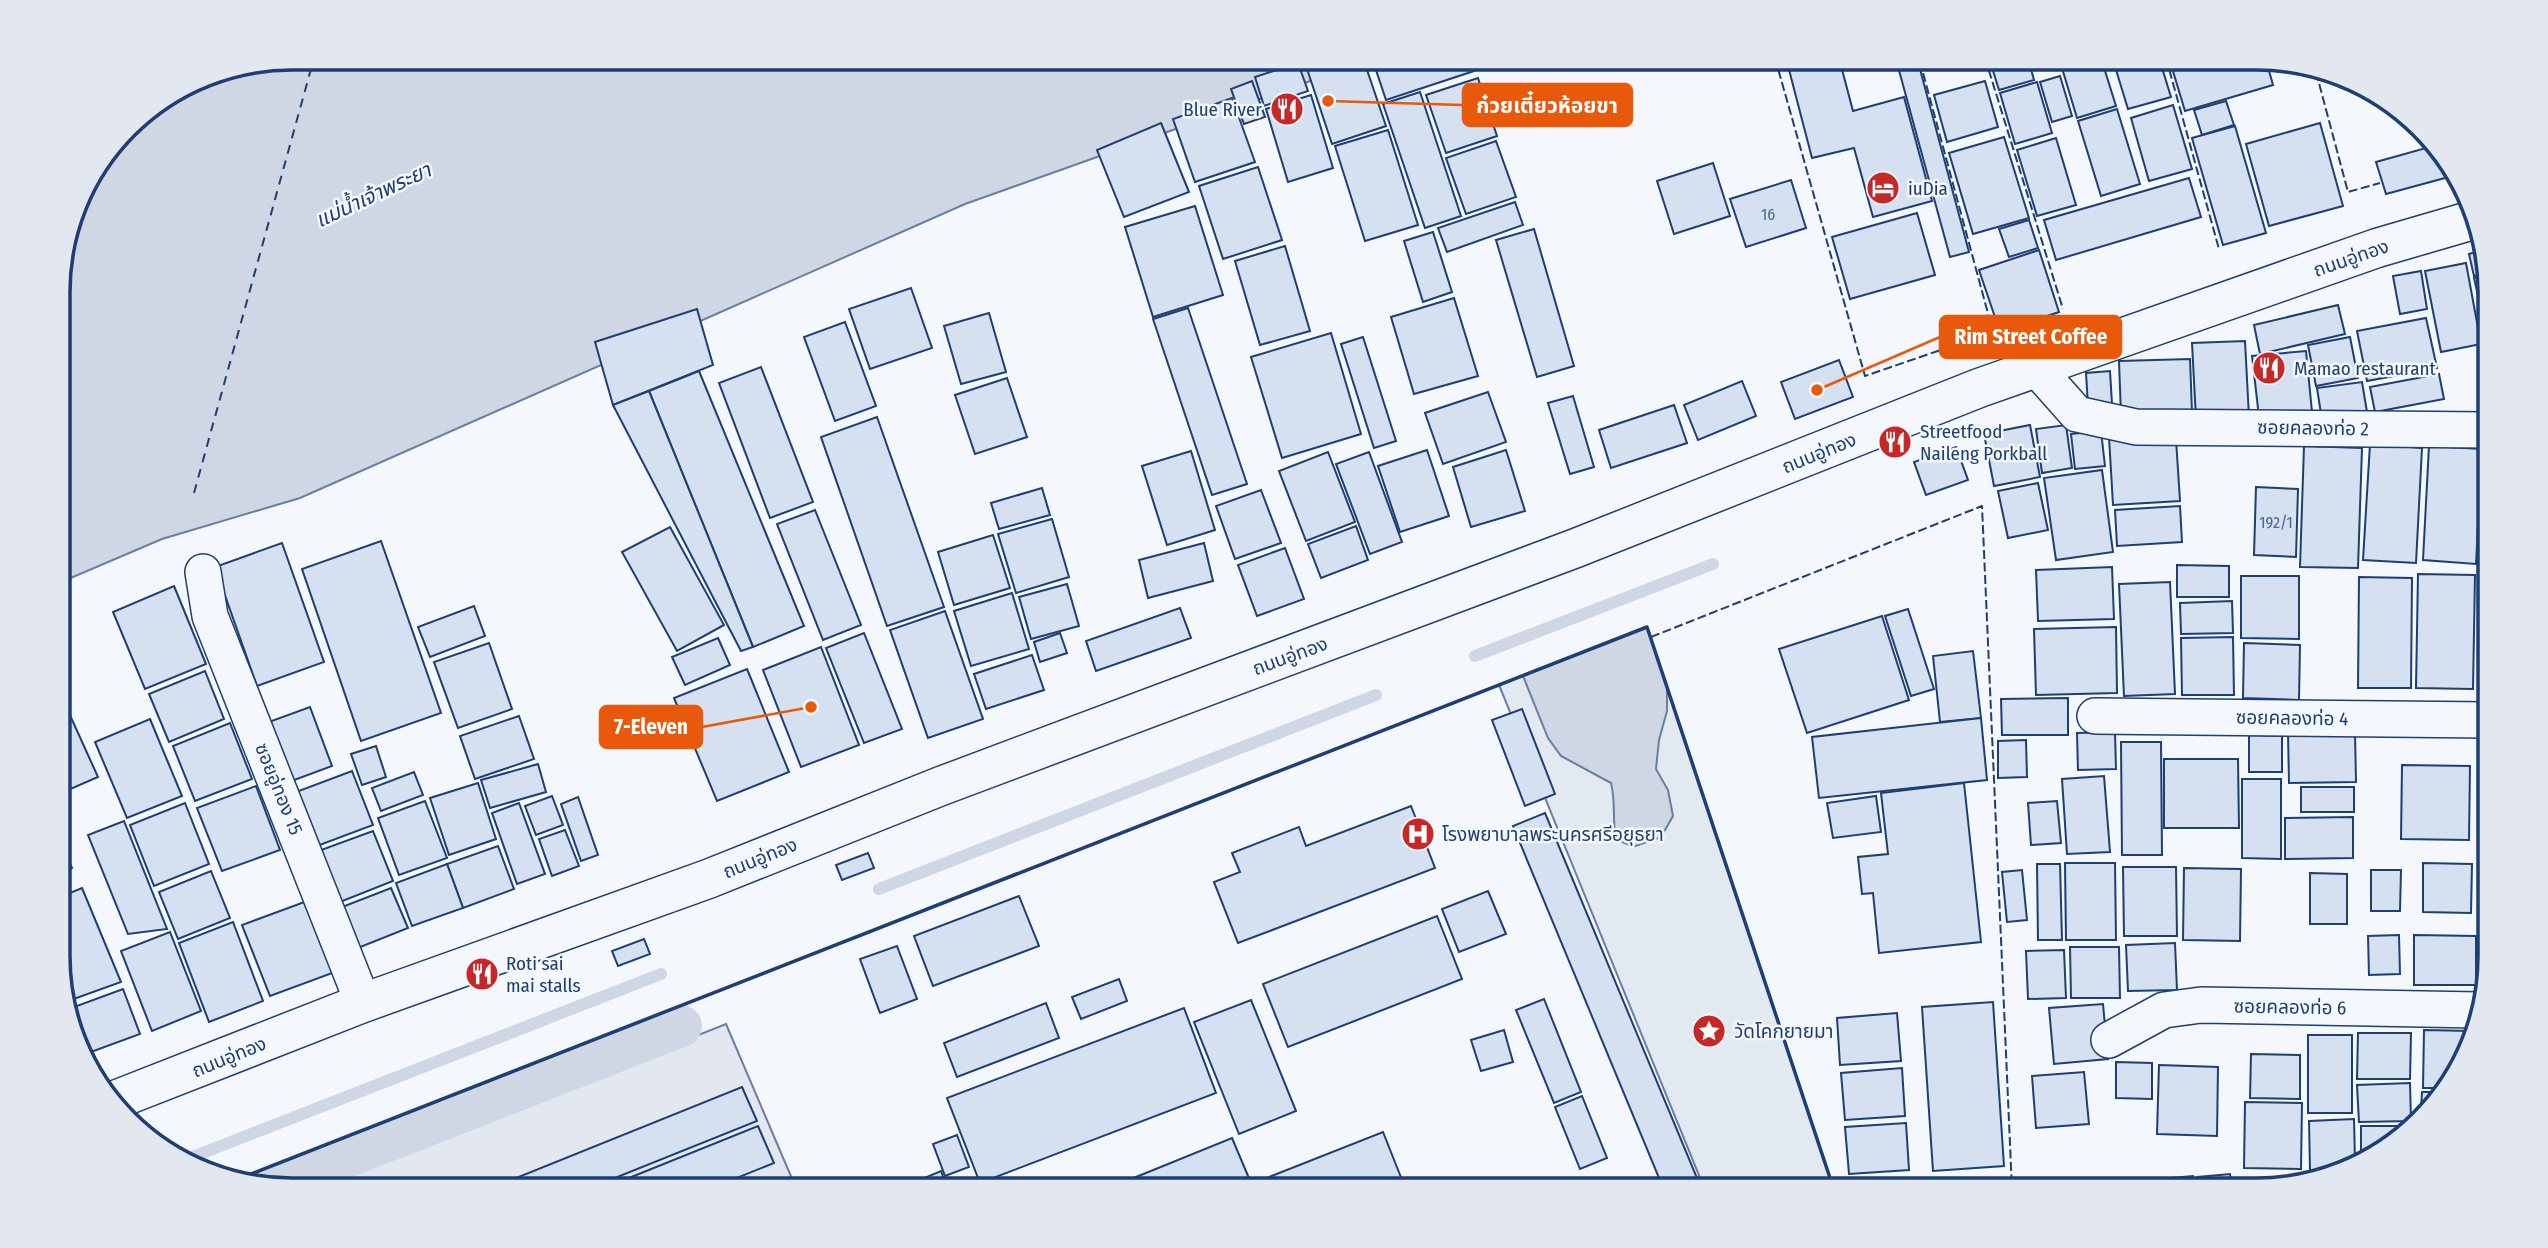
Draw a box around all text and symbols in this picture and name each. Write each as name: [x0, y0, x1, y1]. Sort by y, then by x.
callout: ก๋วยเตี๋ยวห้อยขา: [1463, 84, 1632, 126]
restaurant icon: Blue River: [1268, 90, 1306, 128]
text: ก๋วยเตี๋ยวห้อยขา: [1476, 91, 1618, 119]
place label: Blue River: [1183, 98, 1262, 121]
water label: แม่น้ำเจ้าพระยา: [310, 154, 436, 233]
hotel icon: iuDia: [1864, 169, 1902, 207]
place label: iuDia: [1908, 177, 1948, 200]
house number: 16: [1761, 205, 1775, 224]
street label: ถนนอู่ทอง: [2310, 234, 2392, 283]
callout: Rim Street Coffee: [1940, 316, 2121, 358]
text: Rim Street Coffee: [1955, 324, 2108, 350]
restaurant icon: Mamao restaurant: [2250, 349, 2288, 387]
place label: Mamao restaurant: [2294, 357, 2436, 380]
street label: ซอยคลองท่อ 2: [2257, 416, 2369, 440]
place label: Streetfood Naileng Porkball: [1920, 420, 2047, 465]
restaurant icon: Streetfood Naileng Porkball: [1876, 423, 1914, 461]
street label: ถนนอู่ทอง: [1778, 428, 1860, 479]
house number: 192/1: [2259, 513, 2293, 532]
street label: ถนนอู่ทอง: [1249, 632, 1331, 681]
callout: 7-Eleven: [600, 706, 702, 748]
street label: ซอยคลองท่อ 4: [2236, 706, 2348, 730]
text: 7-Eleven: [614, 714, 688, 740]
street label: ซอยอู่ทอง 15: [249, 740, 308, 839]
hospital icon: โรงพยาบาลพระนครศรีอยุธยา: [1399, 815, 1437, 853]
place label: โรงพยาบาลพระนครศรีอยุธยา: [1442, 823, 1664, 846]
street label: ถนนอู่ทอง: [719, 833, 801, 884]
place label: Roti sai mai stalls: [506, 952, 581, 997]
restaurant icon: Roti sai mai stalls: [463, 955, 501, 993]
street label: ซอยคลองท่อ 6: [2233, 995, 2347, 1019]
place icon: วัดโคกยายมา: [1690, 1012, 1728, 1050]
place label: วัดโคกยายมา: [1734, 1020, 1833, 1043]
street label: ถนนอู่ทอง: [188, 1032, 270, 1083]

